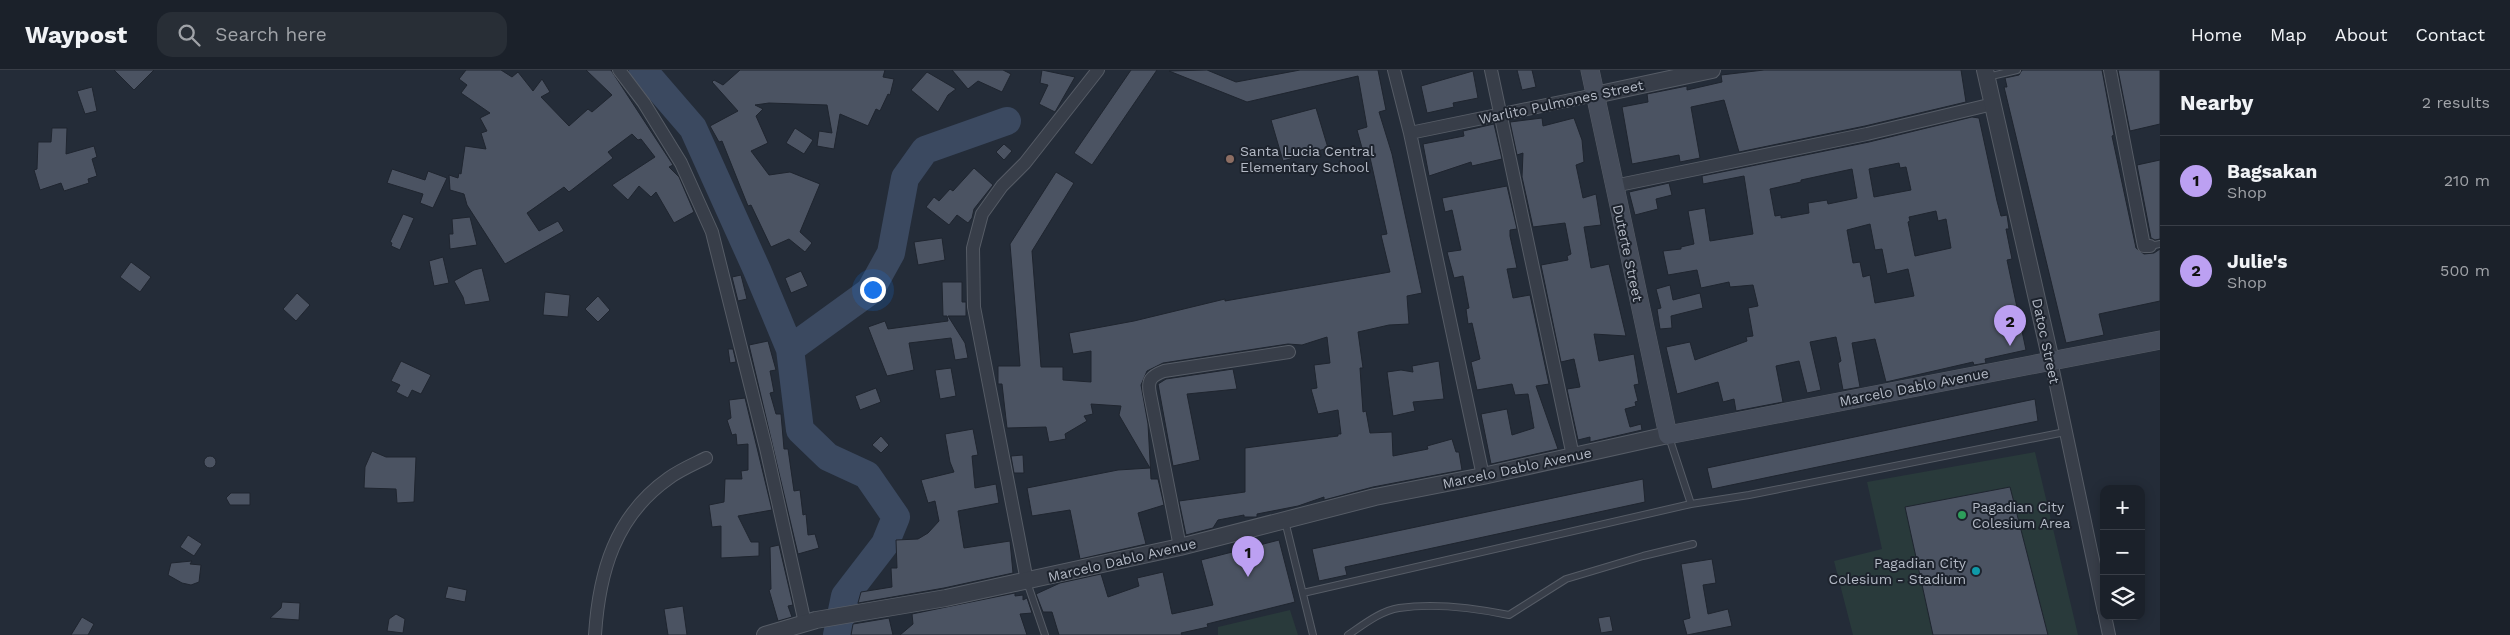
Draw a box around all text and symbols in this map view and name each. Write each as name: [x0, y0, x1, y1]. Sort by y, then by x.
search box: [157, 12, 507, 57]
text: Waypost: [25, 21, 127, 49]
icon: search: [175, 21, 203, 49]
text: Search here: [215, 23, 327, 46]
text: Home: [2191, 24, 2242, 45]
text: Map: [2270, 24, 2307, 45]
text: About: [2335, 24, 2387, 45]
text: Contact: [2415, 24, 2485, 45]
street label: Warlito Pulmones Street: [1477, 77, 1645, 127]
text: Nearby: [2180, 90, 2253, 115]
text: 2 results: [2422, 93, 2490, 112]
place label: Santa Lucia Central Elementary School: [1240, 143, 1375, 175]
marker: Santa Lucia Central Elementary School: [1224, 153, 1236, 165]
text: Bagsakan: [2227, 160, 2317, 183]
text: 1: [2193, 171, 2199, 190]
text: 210 m: [2444, 171, 2490, 190]
text: Shop: [2227, 183, 2267, 202]
street label: Duterte Street: [1610, 203, 1646, 303]
text: Julie's: [2227, 250, 2288, 273]
text: 2: [2191, 261, 2201, 280]
text: 500 m: [2440, 261, 2490, 280]
text: Shop: [2227, 273, 2267, 292]
your location: [860, 277, 886, 303]
street label: Datoc Street: [2029, 297, 2063, 385]
pin: 2: [1994, 305, 2026, 346]
street label: Marcelo Dablo Avenue: [1838, 365, 1990, 409]
street label: Marcelo Dablo Avenue: [1441, 444, 1593, 492]
map controls: [2100, 485, 2145, 620]
button: +: [2100, 485, 2145, 530]
place label: Pagadian City Colesium Area: [1972, 499, 2070, 531]
marker: Pagadian City Colesium Area: [1956, 509, 1968, 521]
button: −: [2100, 530, 2145, 575]
street label: Marcelo Dablo Avenue: [1046, 535, 1198, 585]
pin: 1: [1232, 536, 1264, 577]
place label: Pagadian City Colesium - Stadium: [1829, 555, 1967, 587]
marker: Pagadian City Colesium - Stadium: [1970, 565, 1982, 577]
button: layers: [2100, 575, 2145, 620]

